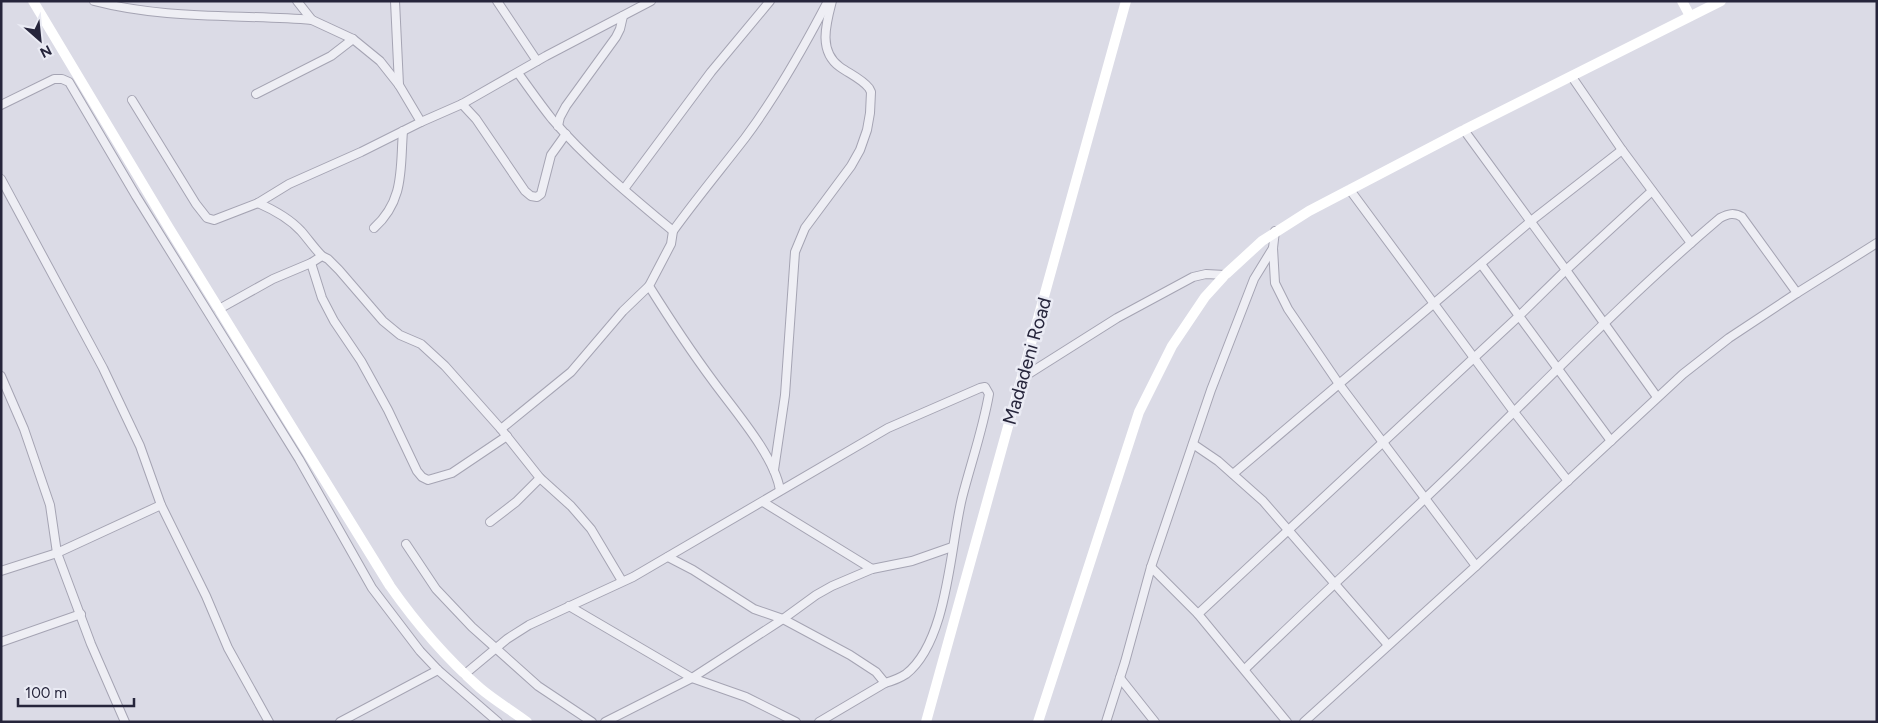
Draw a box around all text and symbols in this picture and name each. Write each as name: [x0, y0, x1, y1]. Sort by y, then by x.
north arrow: [15, 15, 65, 65]
text: N: [37, 41, 54, 61]
street label: Madadeni Road: [998, 295, 1056, 427]
scale bar: [18, 676, 134, 708]
text: 100 m: [25, 684, 67, 702]

